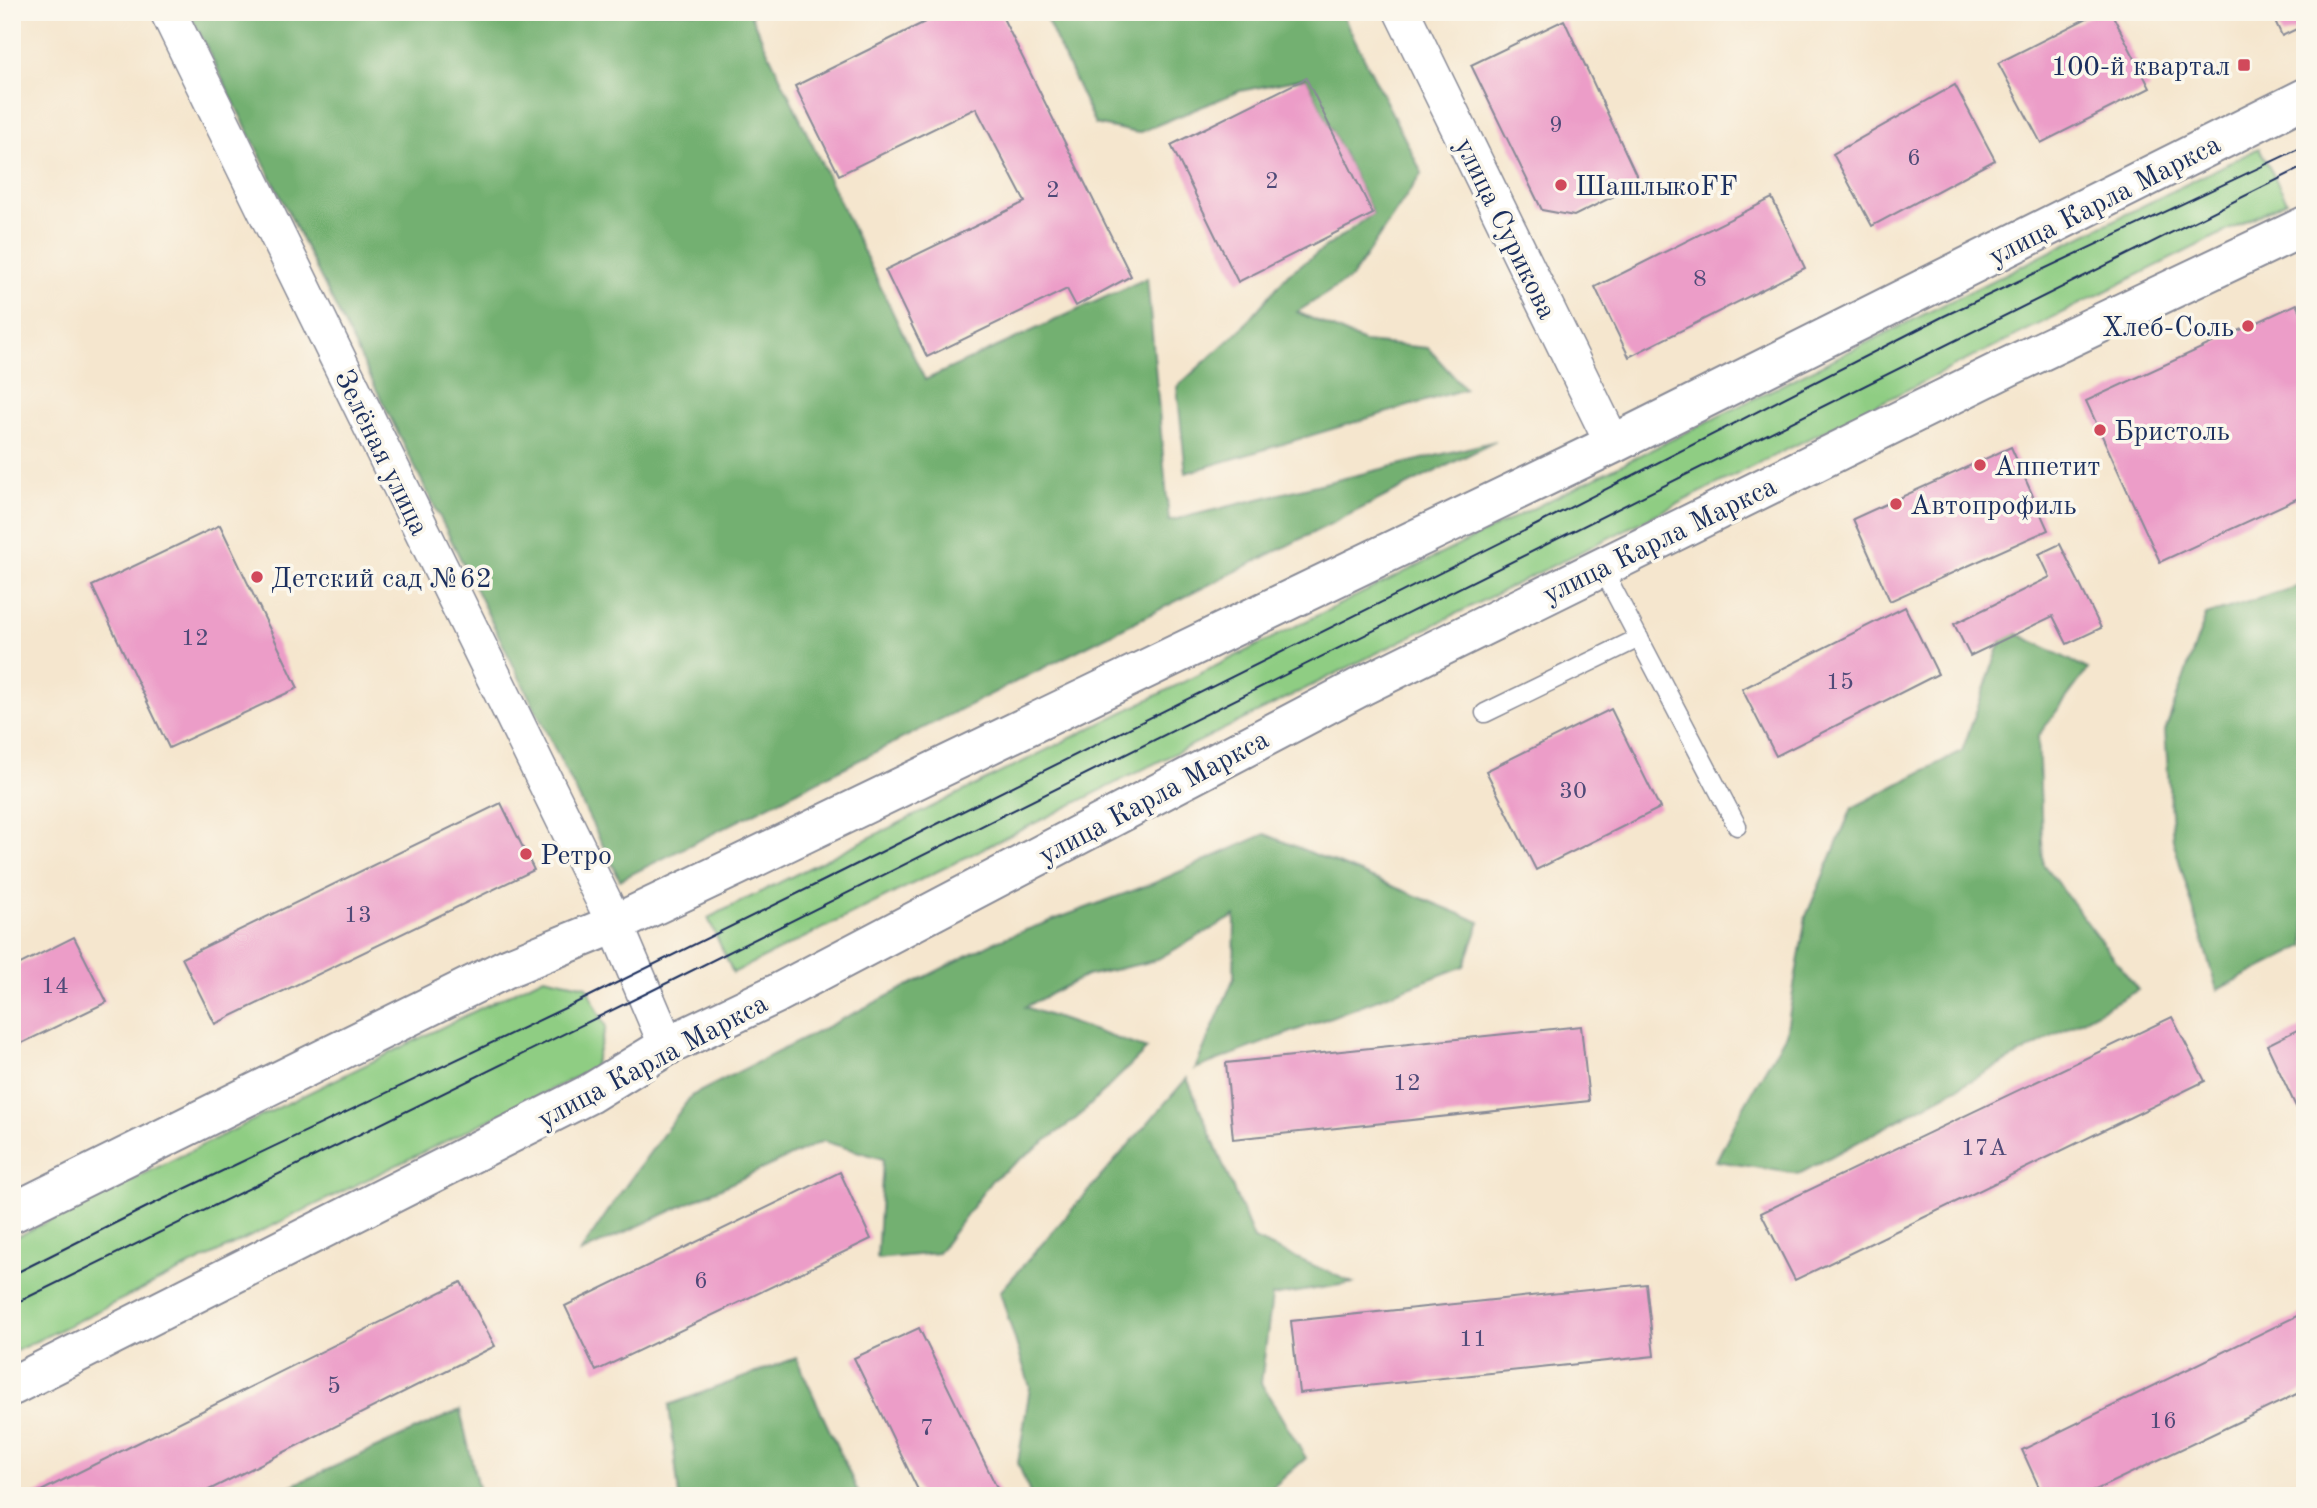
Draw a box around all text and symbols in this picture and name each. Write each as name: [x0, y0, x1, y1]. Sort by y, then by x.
place label: 100-й квартал: [2051, 54, 2230, 82]
marker: 100-й квартал: [2236, 57, 2252, 73]
house number: 9: [1549, 114, 1563, 138]
street label: улица Карла Маркса: [1985, 131, 2226, 272]
street label: улица Сурикова: [1448, 134, 1560, 325]
house number: 6: [1907, 147, 1921, 171]
house number: 2: [1265, 170, 1279, 194]
place label: ШашлыкoFF: [1575, 174, 1738, 202]
marker: ШашлыкoFF: [1553, 177, 1569, 193]
house number: 2: [1046, 179, 1060, 203]
house number: 8: [1693, 268, 1707, 292]
place label: Хлеб-Соль: [2102, 315, 2234, 343]
marker: Хлеб-Соль: [2240, 318, 2256, 334]
street label: Зелёная улица: [328, 366, 433, 541]
place label: Бристоль: [2114, 419, 2230, 447]
marker: Бристоль: [2092, 422, 2108, 438]
place label: Аппетит: [1994, 454, 2100, 482]
marker: Аппетит: [1972, 457, 1988, 473]
street label: улица Карла Маркса: [1539, 473, 1782, 610]
place label: Автопрофиль: [1910, 493, 2077, 521]
marker: Автопрофиль: [1888, 496, 1904, 512]
place label: Детский сад №62: [271, 566, 492, 594]
marker: Детский сад №62: [249, 569, 265, 585]
house number: 12: [181, 627, 209, 651]
house number: 15: [1826, 671, 1854, 695]
street label: улица Карла Маркса: [1035, 726, 1274, 871]
house number: 30: [1559, 780, 1587, 804]
place label: Ретро: [540, 843, 612, 871]
marker: Ретро: [518, 846, 534, 862]
house number: 13: [344, 904, 372, 928]
house number: 14: [41, 975, 69, 999]
street label: улица Карла Маркса: [534, 990, 773, 1135]
house number: 12: [1393, 1072, 1421, 1096]
house number: 17А: [1961, 1137, 2007, 1161]
house number: 6: [694, 1270, 708, 1294]
house number: 11: [1459, 1328, 1487, 1352]
house number: 5: [327, 1375, 341, 1399]
house number: 16: [2149, 1410, 2177, 1434]
house number: 7: [920, 1417, 934, 1441]

